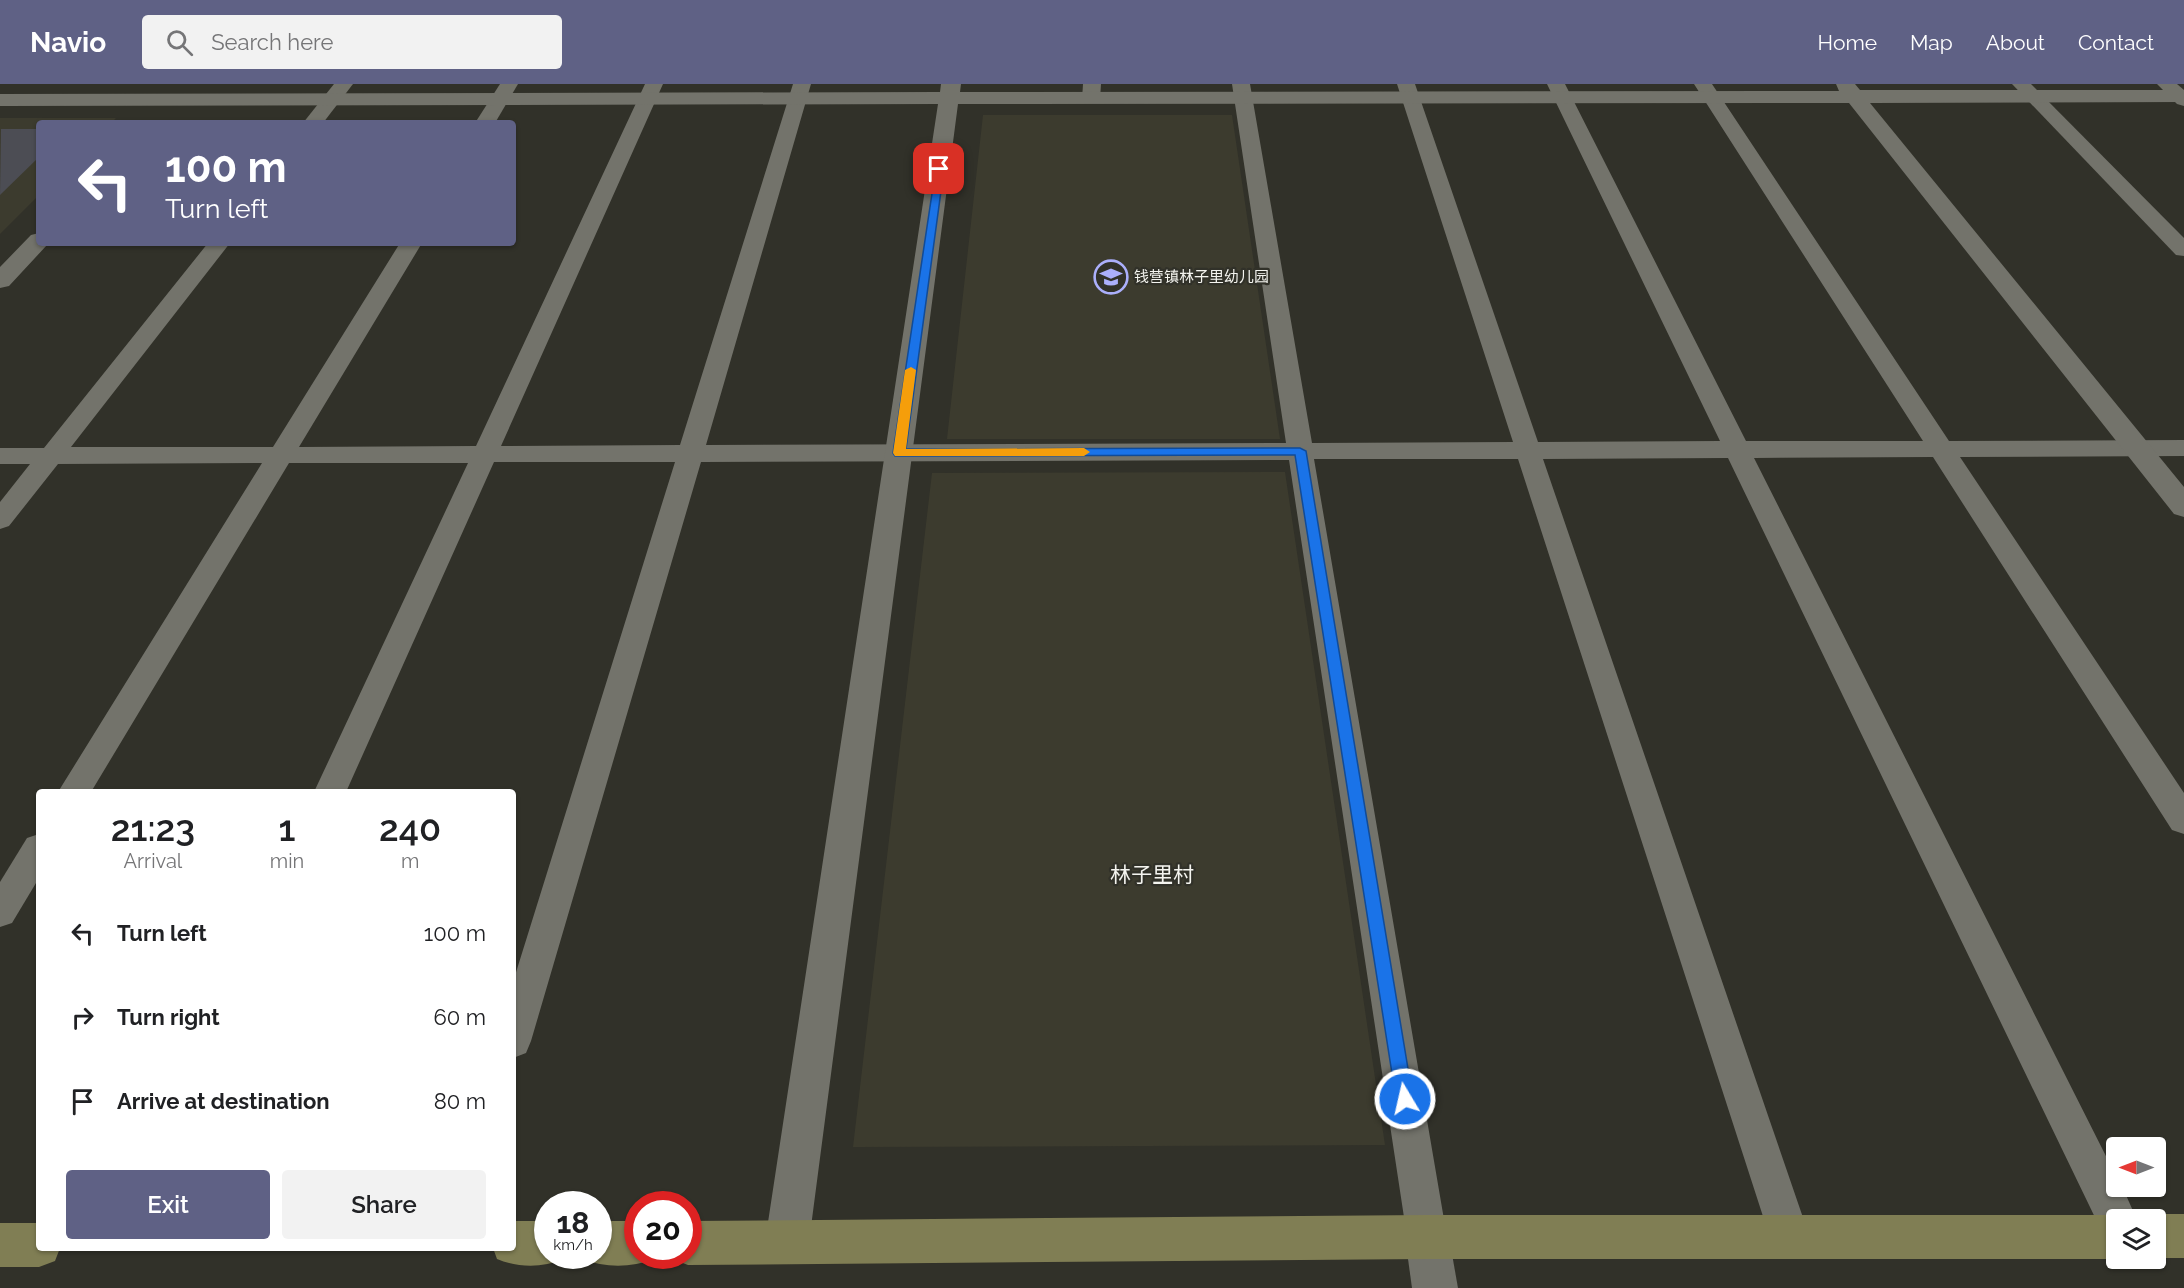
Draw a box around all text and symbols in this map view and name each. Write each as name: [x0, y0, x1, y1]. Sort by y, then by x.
search box: [142, 15, 562, 69]
text: Navio: [30, 26, 106, 59]
icon: search: [163, 26, 196, 59]
text: Search here: [211, 29, 333, 55]
text: Home: [1818, 30, 1877, 55]
text: Map: [1910, 30, 1953, 55]
text: About: [1986, 30, 2045, 55]
text: Contact: [2078, 30, 2154, 55]
text: 100 m: [165, 143, 287, 192]
pin: [913, 143, 964, 194]
icon: left: [66, 144, 144, 222]
icon: arrive: [922, 152, 955, 185]
text: Turn left: [165, 193, 268, 224]
school or university icon: 钱营镇林子里幼儿园: [1093, 259, 1129, 295]
place label: 钱营镇林子里幼儿园: [1134, 268, 1269, 286]
text: 21:23: [111, 807, 195, 849]
text: 1: [279, 807, 296, 849]
text: 240: [379, 807, 441, 849]
text: Arrival: [124, 849, 182, 873]
text: min: [270, 849, 304, 873]
text: m: [401, 849, 419, 873]
district label: 林子里村: [1110, 862, 1194, 887]
icon: left: [66, 917, 99, 950]
text: Turn left: [117, 920, 207, 946]
text: 100 m: [424, 920, 486, 946]
icon: right: [66, 1001, 99, 1034]
text: Turn right: [117, 1004, 220, 1030]
text: 60 m: [433, 1004, 486, 1030]
position arrow: [1373, 1067, 1437, 1131]
icon: arrive: [66, 1085, 99, 1118]
text: Arrive at destination: [117, 1088, 330, 1114]
text: 80 m: [434, 1088, 486, 1114]
north arrow: [2106, 1137, 2166, 1197]
map controls: [2106, 1137, 2166, 1269]
button: Exit: [66, 1170, 270, 1239]
button: Share: [282, 1170, 486, 1239]
speed limit sign: 20: [624, 1191, 702, 1269]
text: 18: [557, 1205, 589, 1240]
button: layers: [2106, 1209, 2166, 1269]
text: km/h: [553, 1236, 593, 1254]

